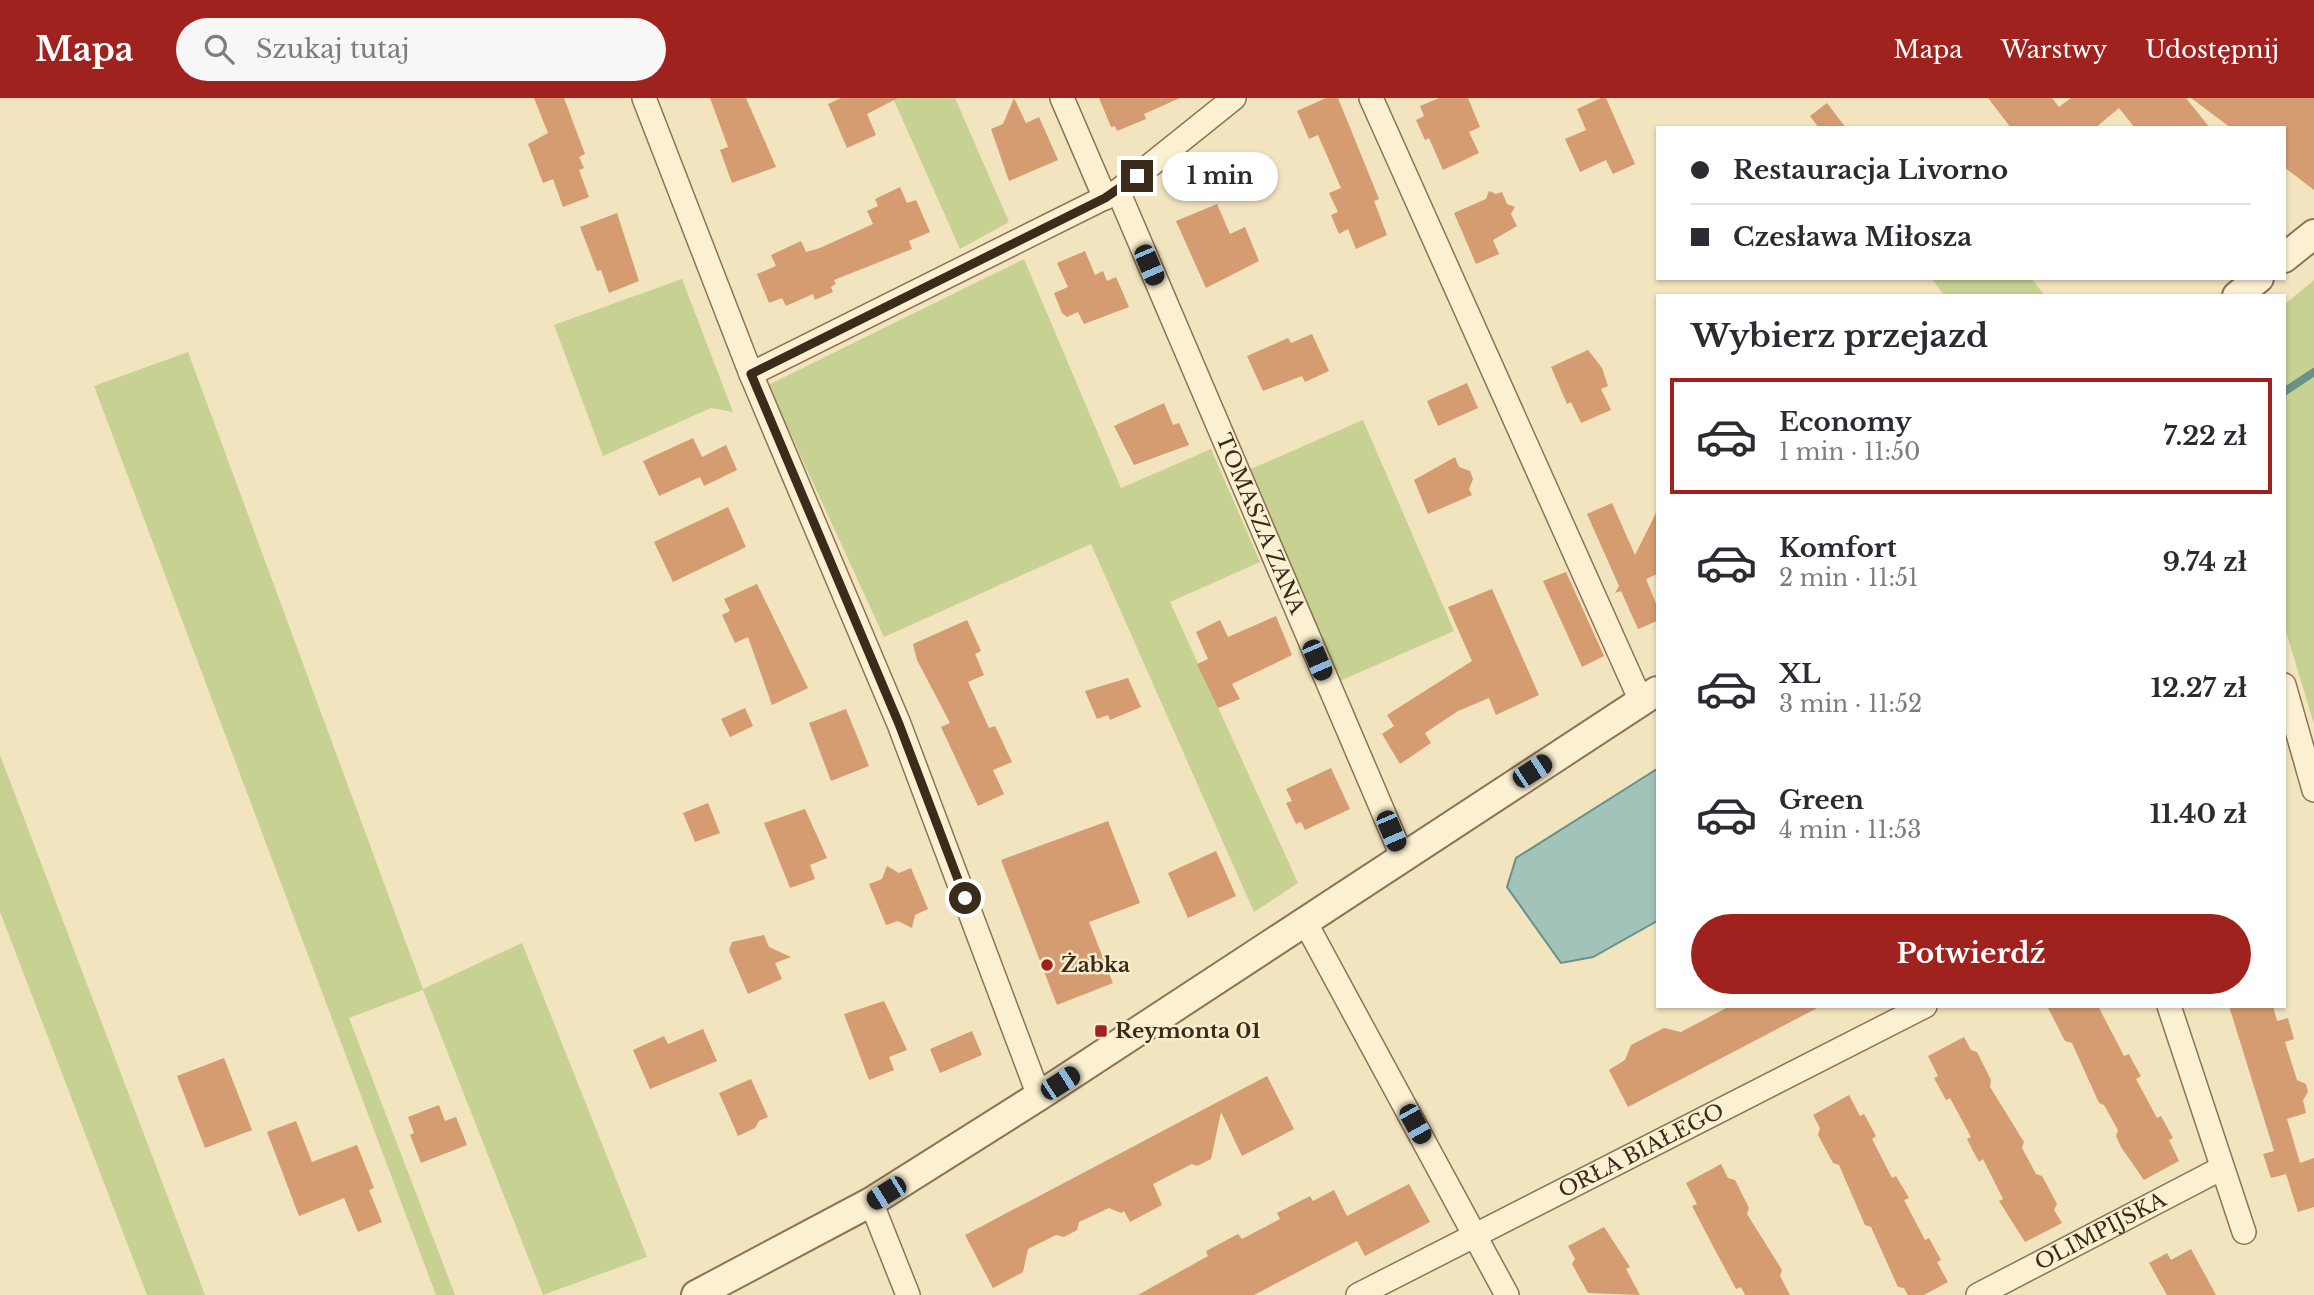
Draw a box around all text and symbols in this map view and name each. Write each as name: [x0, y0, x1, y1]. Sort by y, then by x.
search box: [176, 18, 666, 81]
text: Mapa: [35, 29, 134, 70]
icon: search: [200, 30, 238, 68]
text: Szukaj tutaj: [256, 33, 409, 65]
text: Mapa: [1894, 35, 1963, 64]
text: Warstwy: [2001, 35, 2107, 64]
text: Udostępnij: [2145, 35, 2279, 64]
callout: 1 min: [1162, 152, 1277, 200]
text: Restauracja Livorno: [1733, 154, 2008, 186]
route end: [1121, 160, 1153, 192]
text: 1 min: [1187, 162, 1253, 190]
text: Czesława Miłosza: [1733, 221, 1972, 253]
car: [1132, 242, 1167, 288]
text: Wybierz przejazd: [1691, 316, 1988, 356]
icon: car: [1695, 405, 1758, 468]
text: Economy: [1779, 406, 1912, 438]
text: 7.22 zł: [2163, 420, 2247, 452]
street label: TOMASZA ZANA: [1210, 430, 1310, 619]
text: 1 min · 11:50: [1779, 438, 1921, 466]
icon: car: [1695, 531, 1758, 594]
text: Komfort: [1779, 532, 1897, 564]
text: 9.74 zł: [2163, 546, 2247, 578]
text: 2 min · 11:51: [1779, 564, 1918, 592]
car: [1300, 637, 1335, 683]
icon: car: [1695, 657, 1758, 720]
text: XL: [1779, 658, 1821, 690]
text: 12.27 zł: [2151, 672, 2247, 704]
text: 3 min · 11:52: [1779, 690, 1922, 718]
car: [1509, 751, 1556, 791]
icon: car: [1695, 783, 1758, 846]
text: Green: [1779, 784, 1864, 816]
text: 11.40 zł: [2150, 798, 2247, 830]
car: [1374, 808, 1409, 854]
text: 4 min · 11:53: [1779, 816, 1922, 844]
route start: [949, 882, 981, 914]
button: Potwierdź: [1691, 914, 2251, 994]
place label: Żabka: [1061, 952, 1130, 978]
marker: Żabka: [1039, 957, 1055, 973]
place label: Reymonta 01: [1115, 1018, 1261, 1044]
marker: Reymonta 01: [1093, 1023, 1109, 1039]
car: [1037, 1063, 1084, 1103]
street label: ORŁA BIAŁEGO: [1554, 1098, 1729, 1204]
car: [1396, 1101, 1435, 1147]
car: [863, 1173, 910, 1213]
street label: OLIMPIJSKA: [2031, 1186, 2171, 1276]

